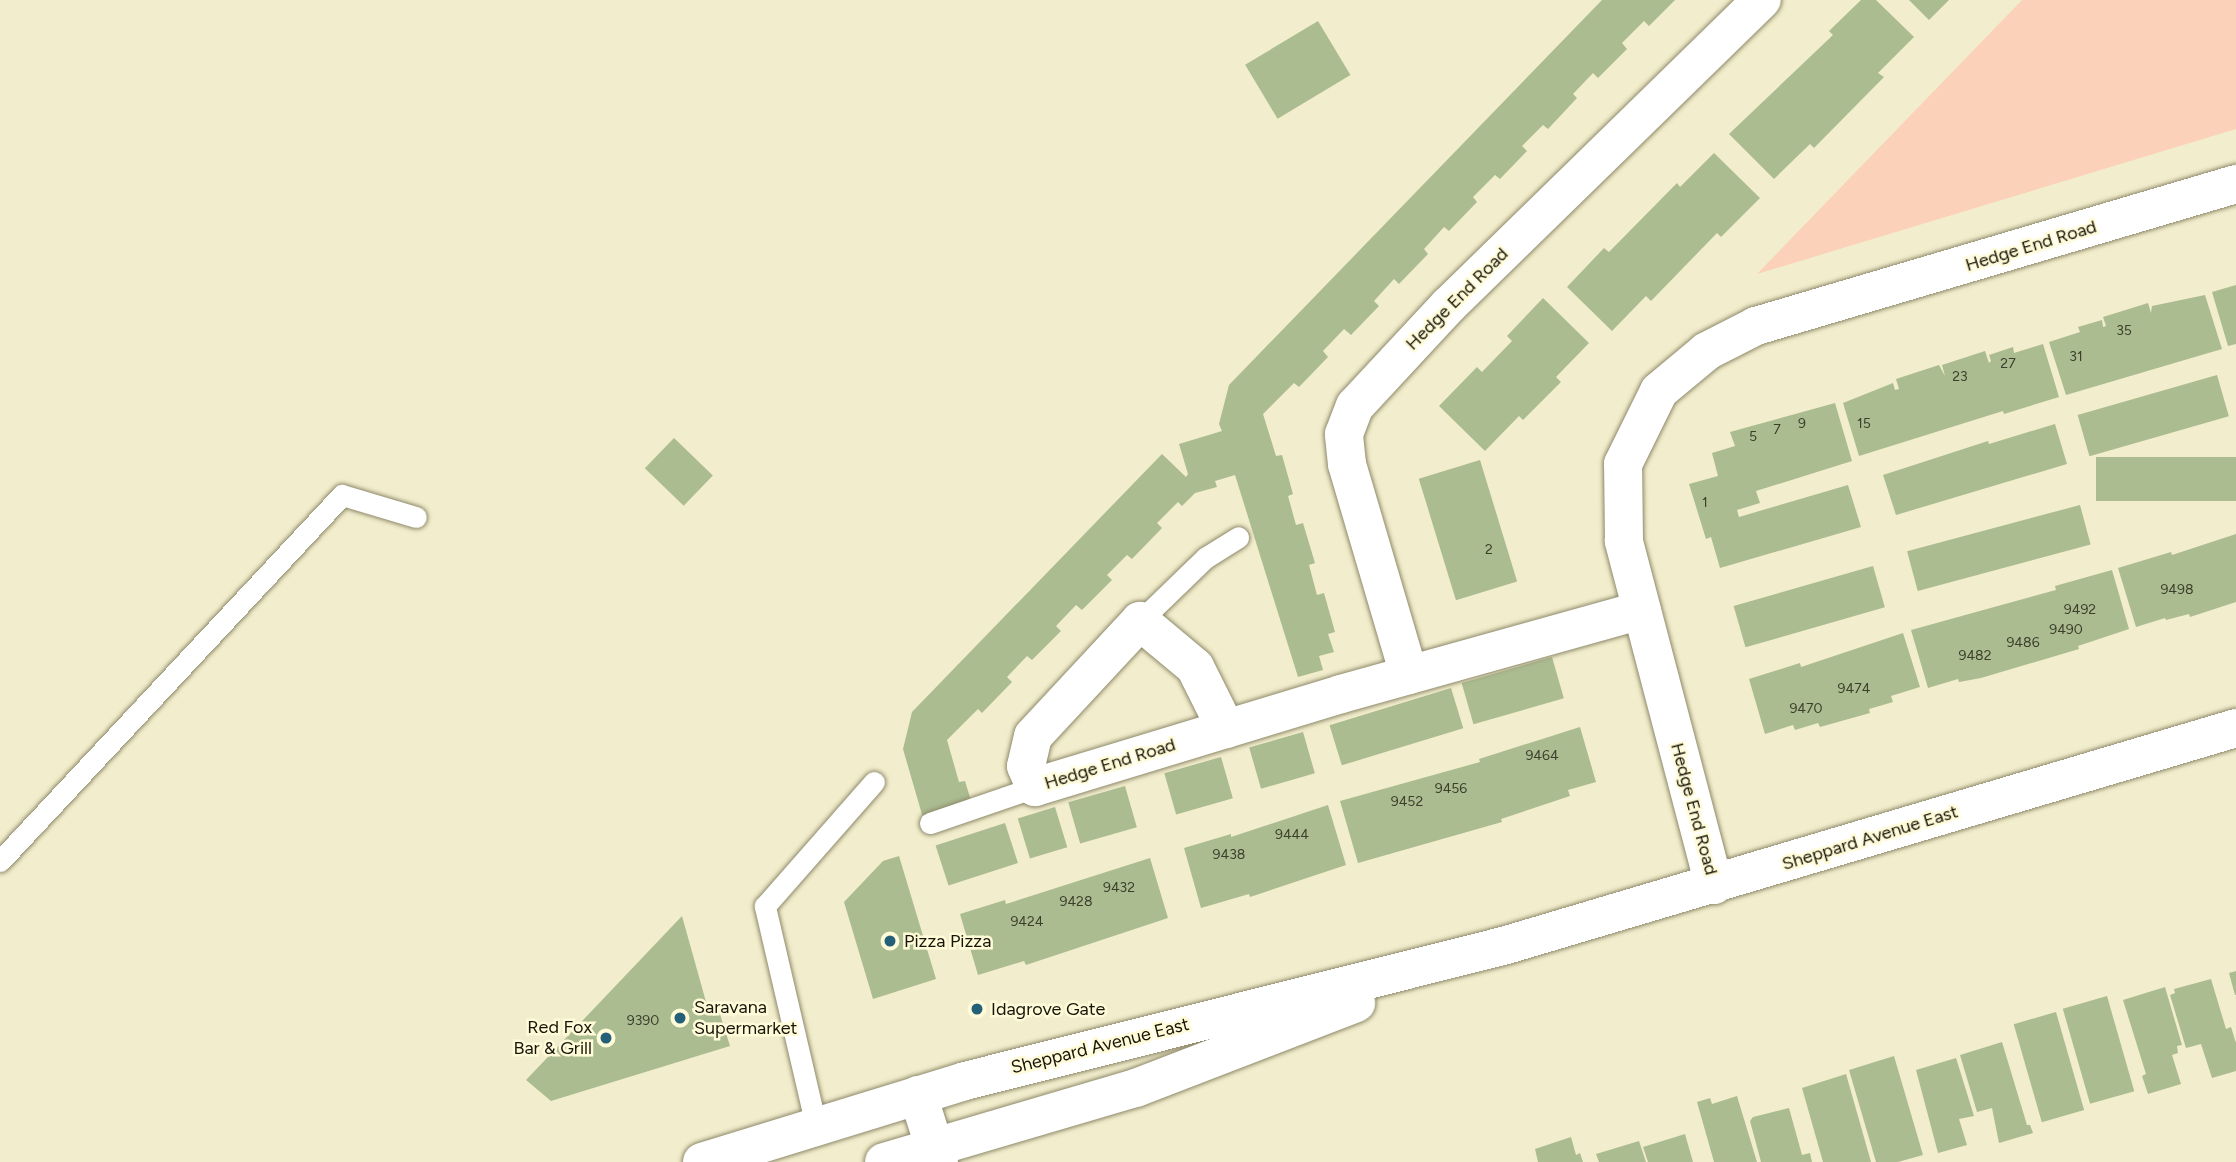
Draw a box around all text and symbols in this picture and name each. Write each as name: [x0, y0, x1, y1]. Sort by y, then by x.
street label: Hedge End Road: [1963, 216, 2099, 276]
street label: Hedge End Road: [1401, 243, 1513, 355]
house number: 35: [2116, 323, 2132, 339]
house number: 31: [2069, 349, 2083, 365]
house number: 27: [2000, 356, 2016, 372]
house number: 23: [1952, 369, 1968, 385]
house number: 9: [1798, 416, 1806, 432]
house number: 15: [1857, 416, 1871, 432]
house number: 7: [1773, 422, 1781, 438]
house number: 5: [1749, 429, 1757, 445]
house number: 1: [1702, 495, 1708, 511]
house number: 2: [1485, 542, 1493, 558]
house number: 9498: [2160, 582, 2194, 598]
house number: 9492: [2064, 602, 2096, 618]
house number: 9490: [2049, 622, 2083, 638]
house number: 9486: [2006, 635, 2040, 651]
house number: 9482: [1958, 648, 1992, 664]
house number: 9474: [1838, 681, 1870, 697]
house number: 9470: [1789, 701, 1823, 717]
street label: Hedge End Road: [1042, 734, 1178, 794]
street label: Hedge End Road: [1666, 741, 1722, 877]
house number: 9464: [1525, 748, 1559, 764]
house number: 9456: [1435, 781, 1467, 797]
house number: 9452: [1391, 794, 1423, 810]
street label: Sheppard Avenue East: [1779, 801, 1961, 875]
house number: 9444: [1275, 827, 1309, 843]
house number: 9438: [1213, 847, 1245, 863]
house number: 9432: [1103, 880, 1135, 896]
house number: 9428: [1059, 894, 1093, 910]
house number: 9424: [1010, 914, 1044, 930]
place label: Pizza Pizza: [904, 930, 991, 952]
marker: Pizza Pizza: [882, 933, 898, 949]
place label: Saravana Supermarket: [694, 997, 797, 1040]
place label: Idagrove Gate: [991, 998, 1105, 1020]
marker: Idagrove Gate: [969, 1001, 985, 1017]
marker: Saravana Supermarket: [672, 1010, 688, 1026]
house number: 9390: [627, 1013, 659, 1029]
street label: Sheppard Avenue East: [1009, 1013, 1191, 1079]
place label: Red Fox Bar & Grill: [513, 1017, 592, 1060]
marker: Red Fox Bar & Grill: [598, 1030, 614, 1046]

